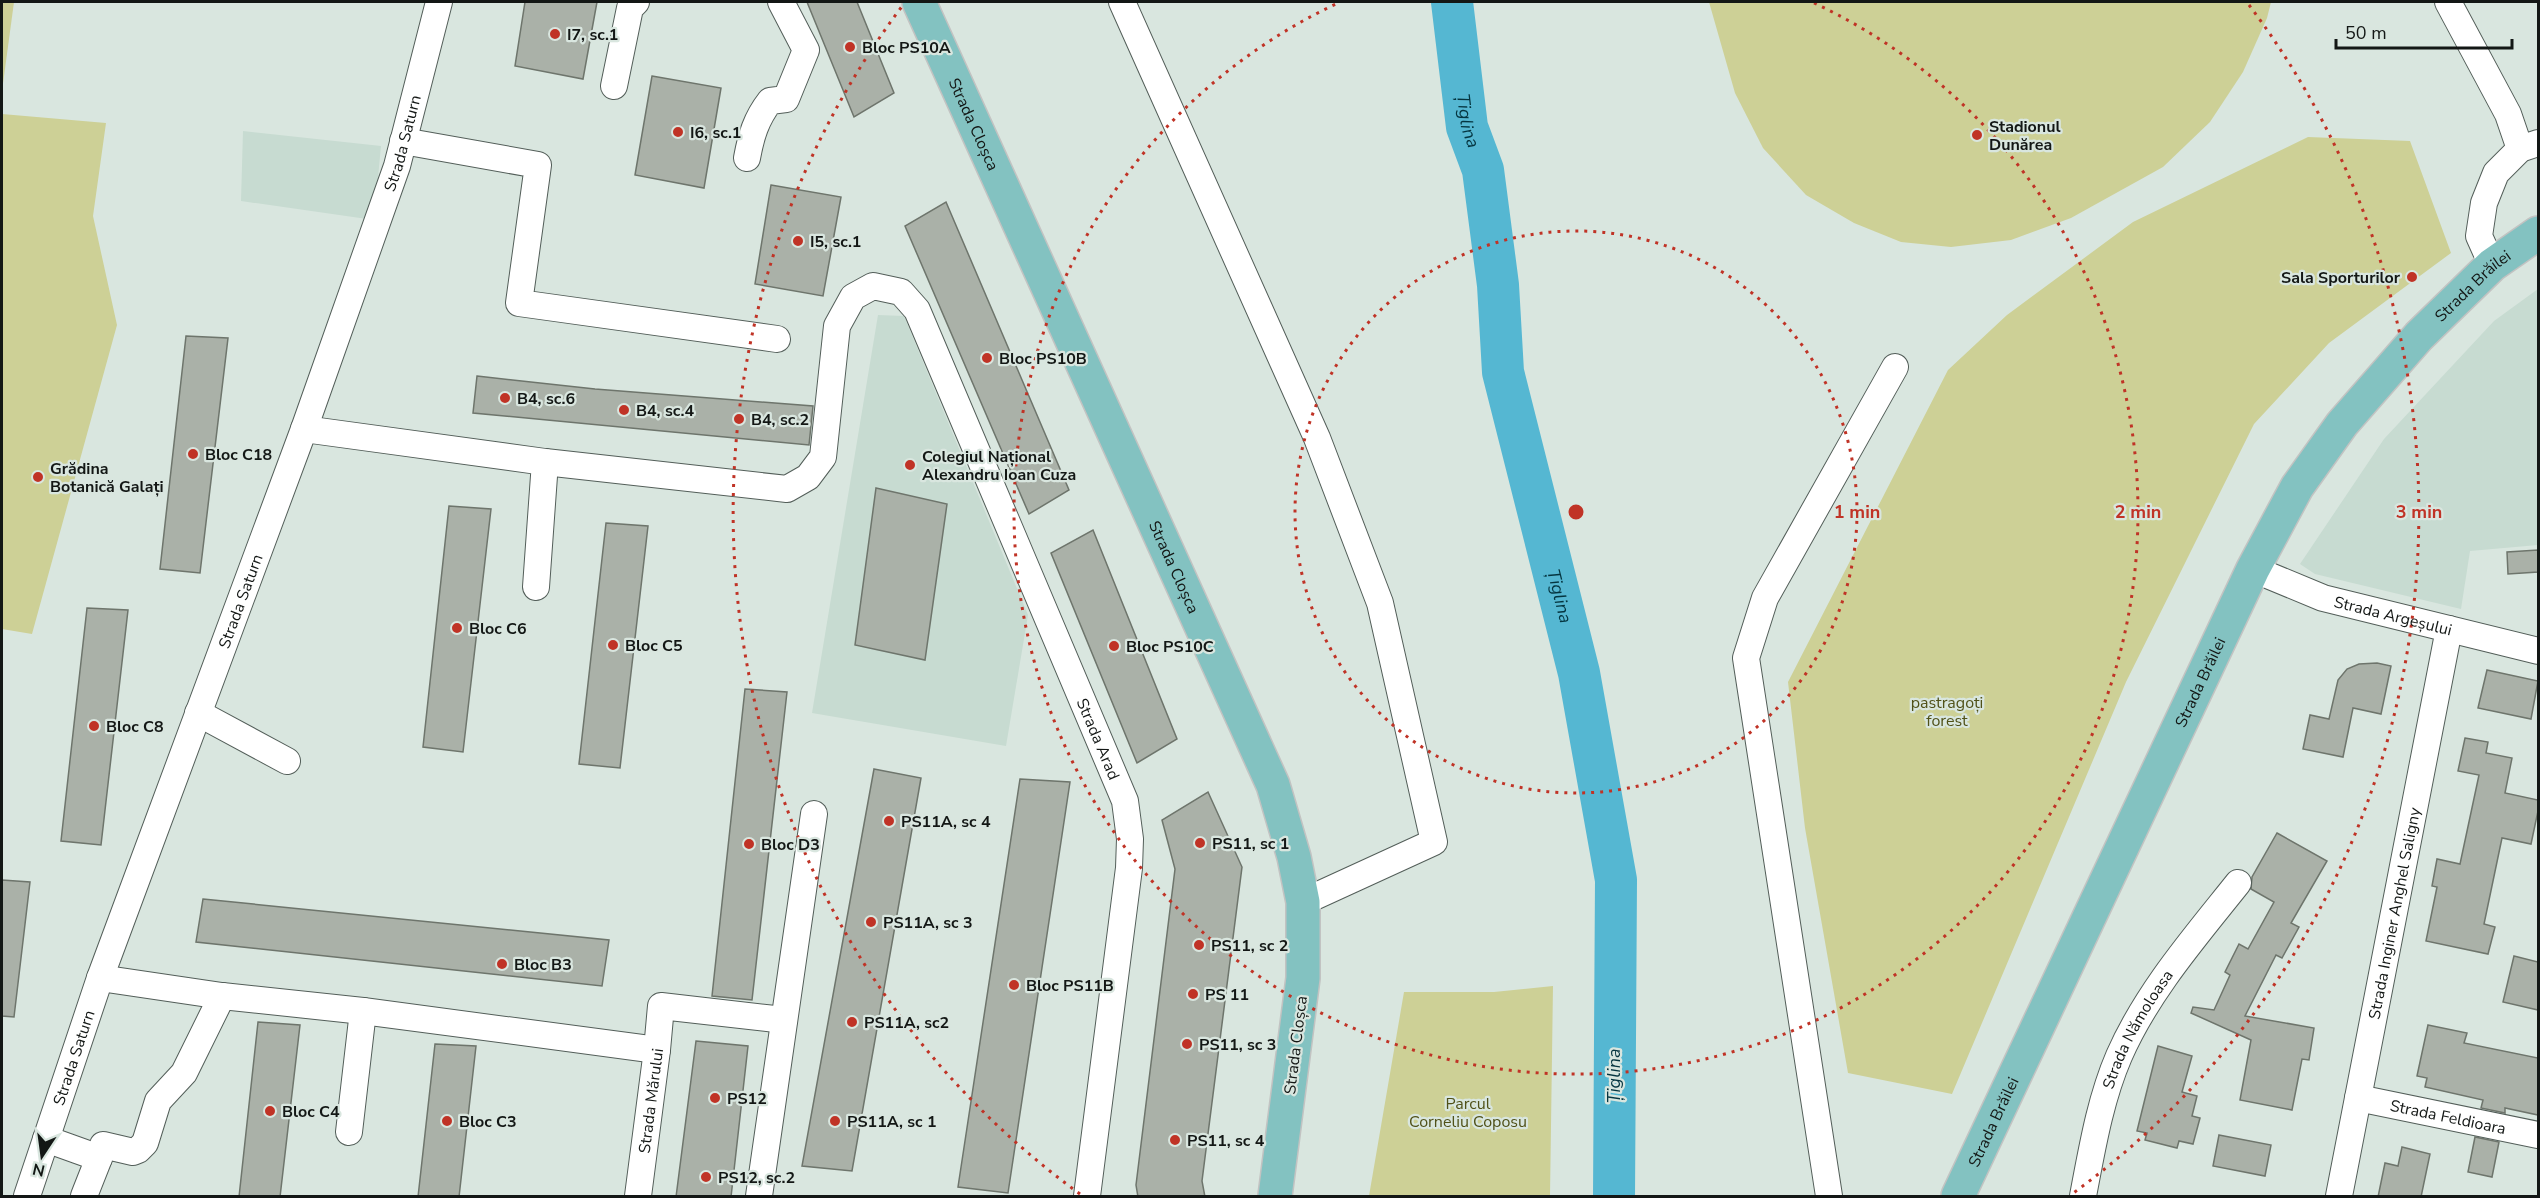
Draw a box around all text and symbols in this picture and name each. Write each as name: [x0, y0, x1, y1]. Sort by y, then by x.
scale bar: [2336, 12, 2512, 50]
text: 50 m: [2345, 21, 2387, 45]
place label: I7, sc.1: [567, 24, 618, 46]
marker: I7, sc.1: [548, 27, 562, 41]
place label: Bloc PS10A: [862, 37, 951, 59]
marker: Bloc PS10A: [843, 40, 857, 54]
street label: Strada Cloșca: [943, 75, 1004, 174]
water label: Țiglina: [1451, 92, 1486, 151]
street label: Strada Saturn: [379, 93, 427, 195]
place label: Stadionul Dunărea: [1989, 116, 2061, 156]
place label: I6, sc.1: [690, 122, 741, 144]
marker: I6, sc.1: [671, 125, 685, 139]
marker: Stadionul Dunărea: [1970, 128, 1984, 142]
place label: I5, sc.1: [810, 231, 861, 253]
marker: I5, sc.1: [791, 234, 805, 248]
street label: Strada Brăilei: [2430, 245, 2516, 327]
place label: Sala Sporturilor: [2281, 267, 2401, 289]
marker: Sala Sporturilor: [2405, 270, 2419, 284]
place label: Bloc PS10B: [999, 348, 1087, 370]
marker: Bloc PS10B: [980, 351, 994, 365]
place label: B4, sc.6: [517, 388, 575, 410]
marker: B4, sc.6: [498, 391, 512, 405]
place label: B4, sc.4: [636, 400, 694, 422]
marker: B4, sc.4: [617, 403, 631, 417]
place label: B4, sc.2: [751, 409, 809, 431]
marker: B4, sc.2: [732, 412, 746, 426]
place label: Bloc C18: [205, 444, 272, 466]
place label: Colegiul Național Alexandru Ioan Cuza: [922, 446, 1076, 486]
marker: Bloc C18: [186, 447, 200, 461]
place label: Grădina Botanică Galați: [50, 458, 164, 498]
marker: Colegiul Național Alexandru Ioan Cuza: [903, 458, 917, 472]
marker: Grădina Botanică Galați: [31, 470, 45, 484]
text: 1 min: [1834, 500, 1880, 524]
text: 2 min: [2115, 500, 2161, 524]
text: 3 min: [2396, 500, 2442, 524]
centre of rings: [1566, 502, 1586, 522]
street label: Strada Cloșca: [1143, 518, 1204, 617]
street label: Strada Saturn: [213, 551, 269, 652]
water label: Țiglina: [1541, 567, 1578, 626]
street label: Strada Argeșului: [2332, 591, 2454, 641]
place label: Bloc C6: [469, 618, 527, 640]
marker: Bloc C6: [450, 621, 464, 635]
street label: Strada Brăilei: [2170, 634, 2231, 731]
place label: Bloc C5: [625, 635, 683, 657]
place label: Bloc PS10C: [1126, 636, 1214, 658]
marker: Bloc C5: [606, 638, 620, 652]
marker: Bloc PS10C: [1107, 639, 1121, 653]
park label: pastragoți forest: [1911, 692, 1983, 732]
street label: Strada Arad: [1071, 695, 1125, 783]
place label: Bloc C8: [106, 716, 164, 738]
marker: Bloc C8: [87, 719, 101, 733]
street label: Strada Inginer Anghel Saligny: [2364, 805, 2426, 1021]
place label: PS11A, sc 4: [901, 811, 991, 833]
marker: PS11A, sc 4: [882, 814, 896, 828]
place label: PS11, sc 1: [1212, 833, 1289, 855]
place label: Bloc D3: [761, 834, 820, 856]
marker: PS11, sc 1: [1193, 836, 1207, 850]
marker: Bloc D3: [742, 837, 756, 851]
place label: PS11A, sc 3: [883, 912, 973, 934]
marker: PS11A, sc 3: [864, 915, 878, 929]
place label: PS11, sc 2: [1211, 935, 1288, 957]
marker: PS11, sc 2: [1192, 938, 1206, 952]
place label: Bloc B3: [514, 954, 572, 976]
marker: Bloc B3: [495, 957, 509, 971]
street label: Strada Nămoloasa: [2098, 965, 2179, 1092]
place label: Bloc PS11B: [1026, 975, 1114, 997]
marker: Bloc PS11B: [1007, 978, 1021, 992]
place label: PS 11: [1205, 984, 1249, 1006]
marker: PS 11: [1186, 987, 1200, 1001]
street label: Strada Cloșca: [1279, 994, 1313, 1096]
street label: Strada Saturn: [48, 1007, 100, 1108]
place label: PS11A, sc2: [864, 1012, 949, 1034]
marker: PS11A, sc2: [845, 1015, 859, 1029]
place label: PS11, sc 3: [1199, 1034, 1276, 1056]
marker: PS11, sc 3: [1180, 1037, 1194, 1051]
street label: Strada Mărului: [634, 1047, 669, 1155]
water label: Țiglina: [1602, 1049, 1626, 1103]
street label: Strada Brăilei: [1963, 1074, 2024, 1171]
place label: PS12: [727, 1088, 767, 1110]
marker: PS12: [708, 1091, 722, 1105]
park label: Parcul Corneliu Coposu: [1409, 1093, 1527, 1133]
street label: Strada Feldioara: [2388, 1095, 2508, 1140]
place label: Bloc C4: [282, 1101, 340, 1123]
marker: Bloc C4: [263, 1104, 277, 1118]
place label: Bloc C3: [459, 1111, 517, 1133]
place label: PS11A, sc 1: [847, 1111, 937, 1133]
marker: Bloc C3: [440, 1114, 454, 1128]
marker: PS11A, sc 1: [828, 1114, 842, 1128]
north arrow: [12, 1126, 72, 1186]
place label: PS11, sc 4: [1187, 1130, 1265, 1152]
marker: PS11, sc 4: [1168, 1133, 1182, 1147]
text: N: [31, 1158, 47, 1182]
place label: PS12, sc.2: [718, 1167, 795, 1189]
marker: PS12, sc.2: [699, 1170, 713, 1184]

